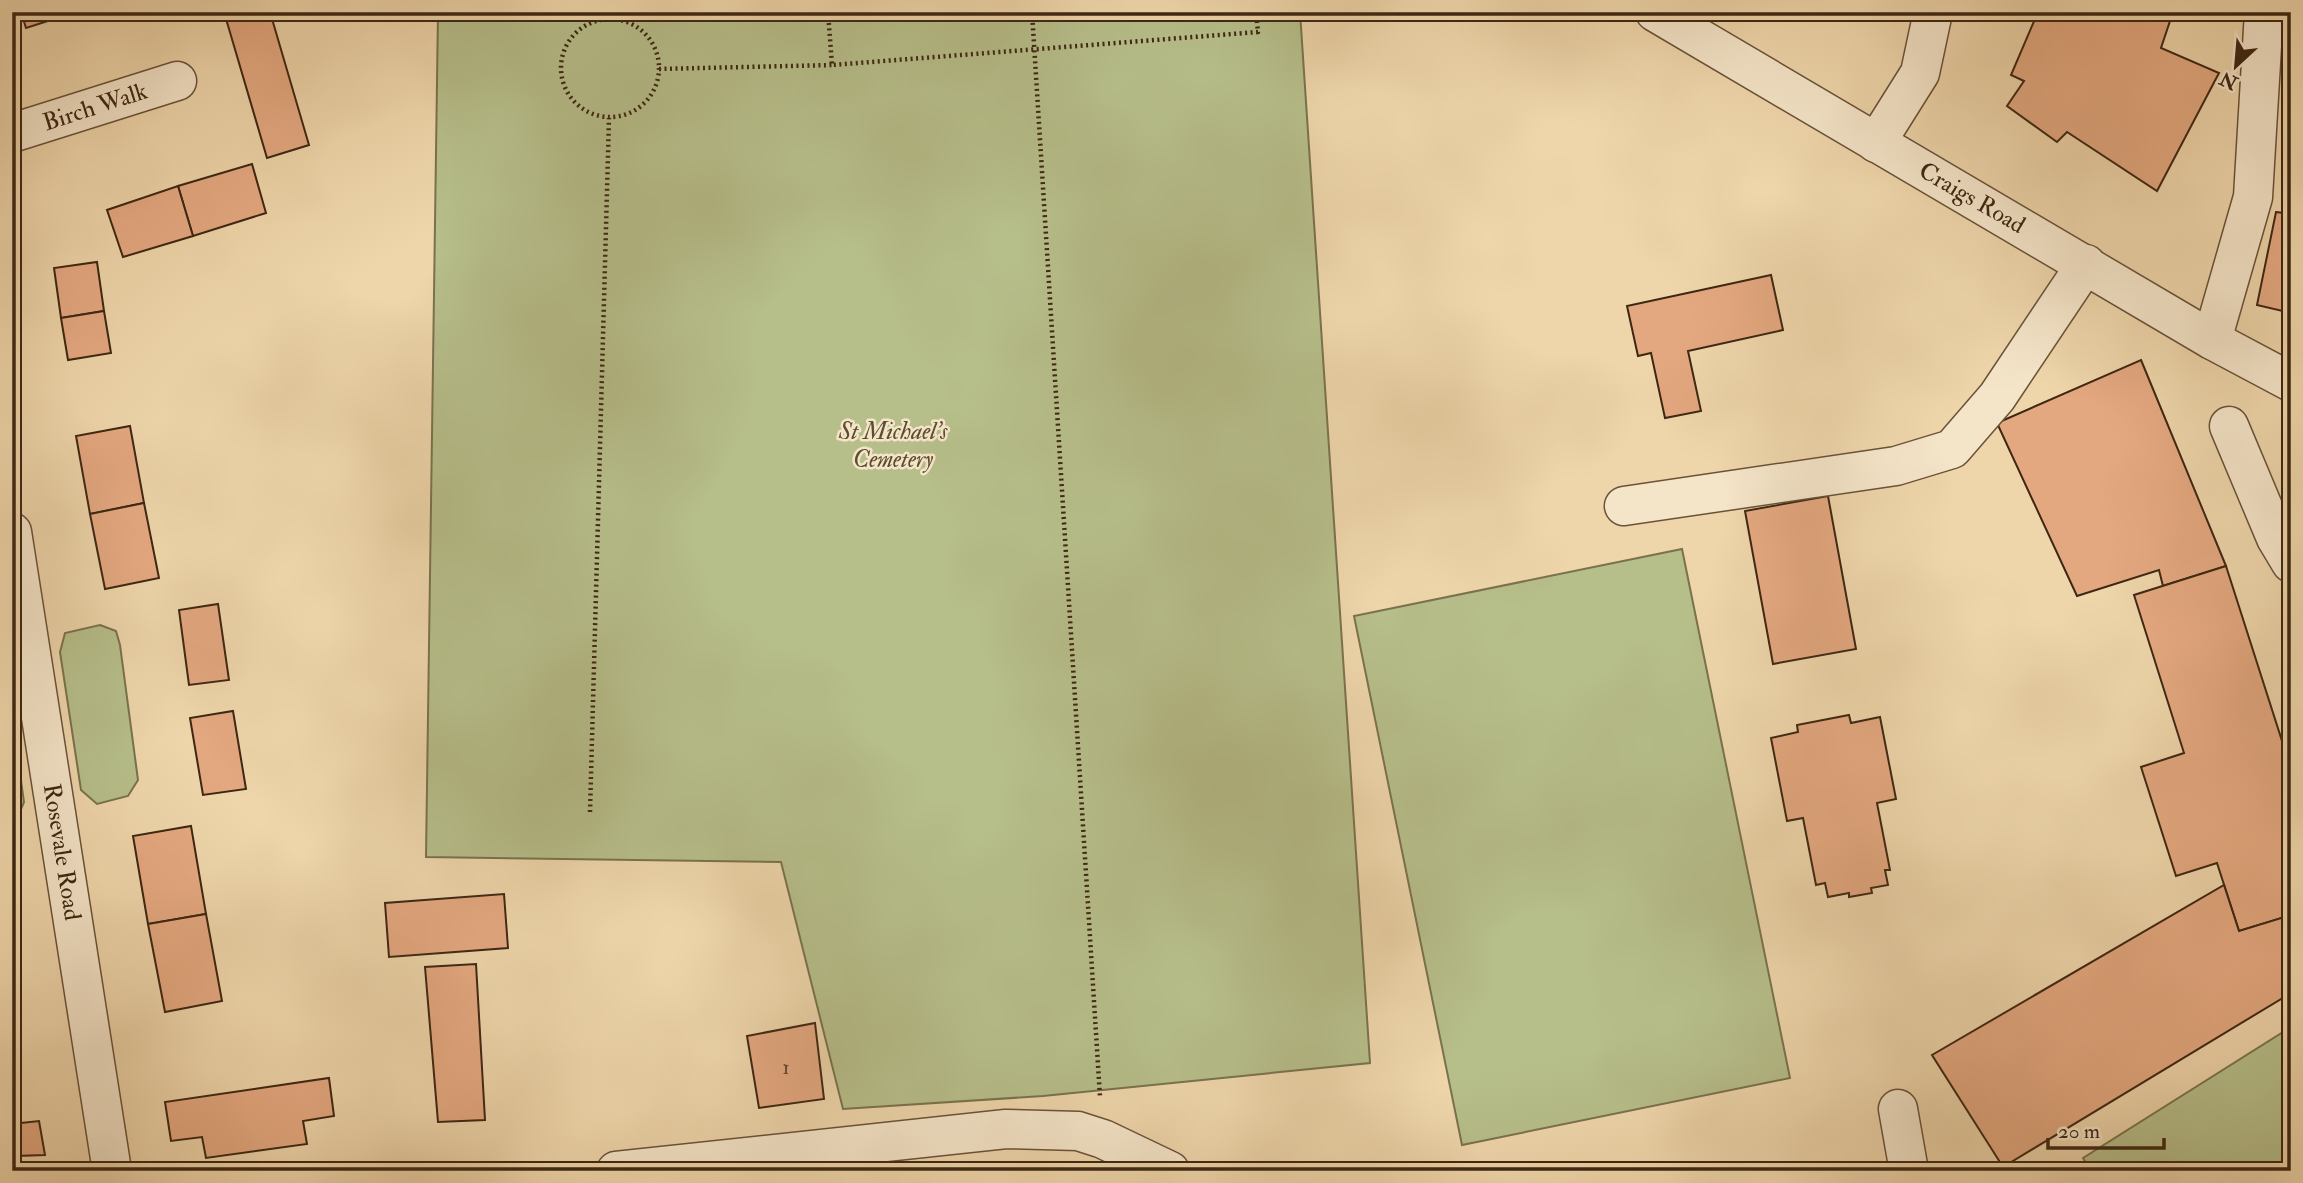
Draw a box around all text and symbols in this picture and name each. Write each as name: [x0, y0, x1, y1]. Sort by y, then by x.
north arrow: [2202, 32, 2272, 102]
text: N: [2215, 65, 2243, 95]
street label: Birch Walk: [39, 75, 152, 138]
street label: Craigs Road: [1913, 155, 2031, 241]
park label: St Michael's Cemetery: [838, 416, 948, 475]
street label: Rosevale Road: [36, 781, 88, 923]
house number: 1: [782, 1054, 790, 1081]
scale bar: [2048, 1106, 2163, 1150]
text: 20 m: [2058, 1118, 2100, 1145]

